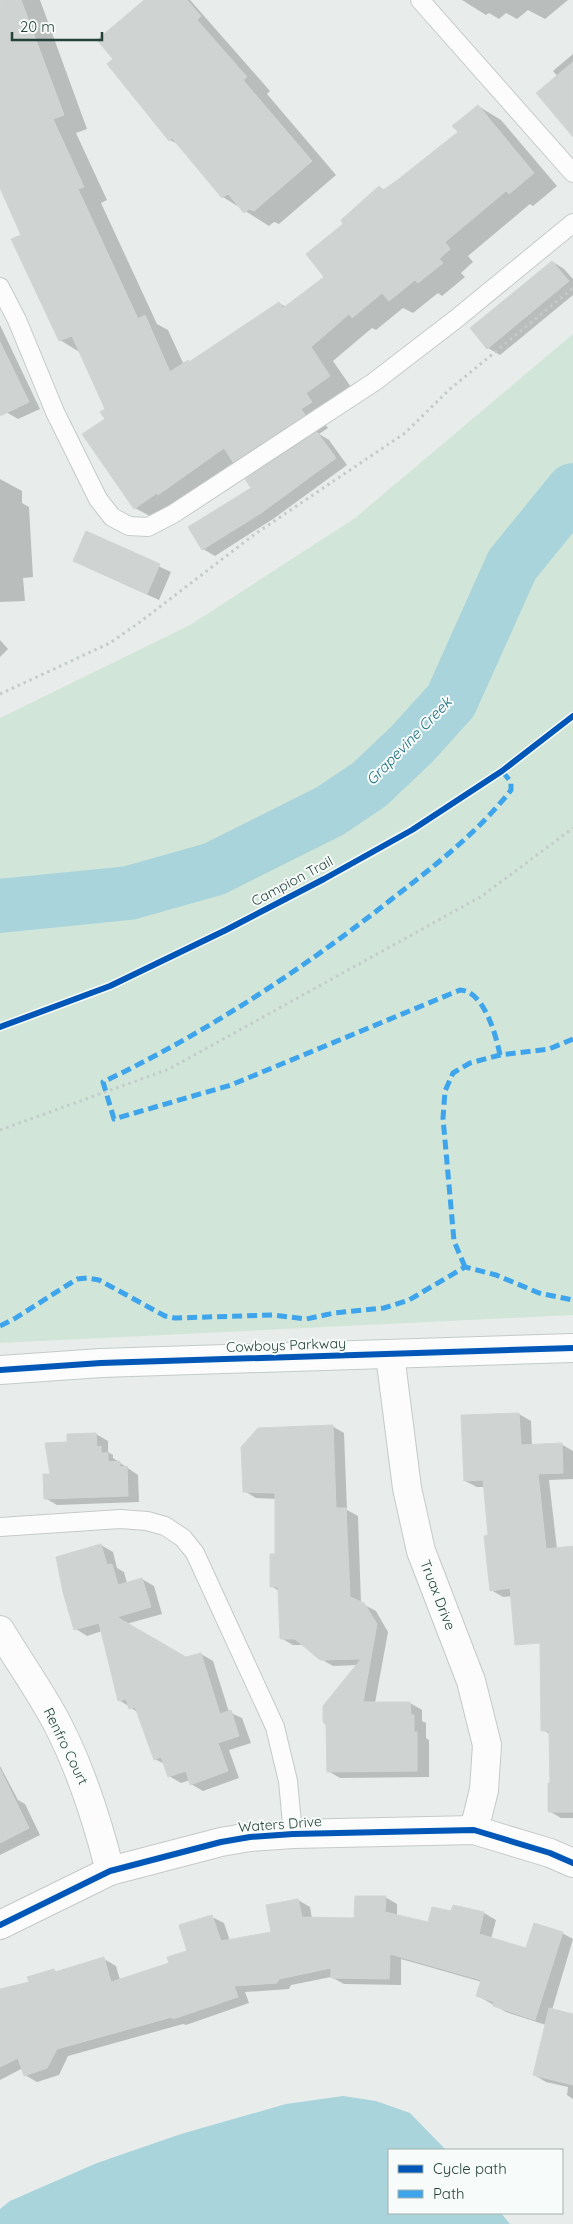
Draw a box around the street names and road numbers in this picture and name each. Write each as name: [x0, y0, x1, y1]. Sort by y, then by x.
street label: Campion Trail: [248, 852, 336, 910]
street label: Cowboys Parkway: [226, 1334, 346, 1356]
street label: Truax Drive: [416, 1557, 460, 1633]
street label: Renfro Court: [40, 1705, 92, 1788]
street label: Waters Drive: [237, 1812, 323, 1836]

